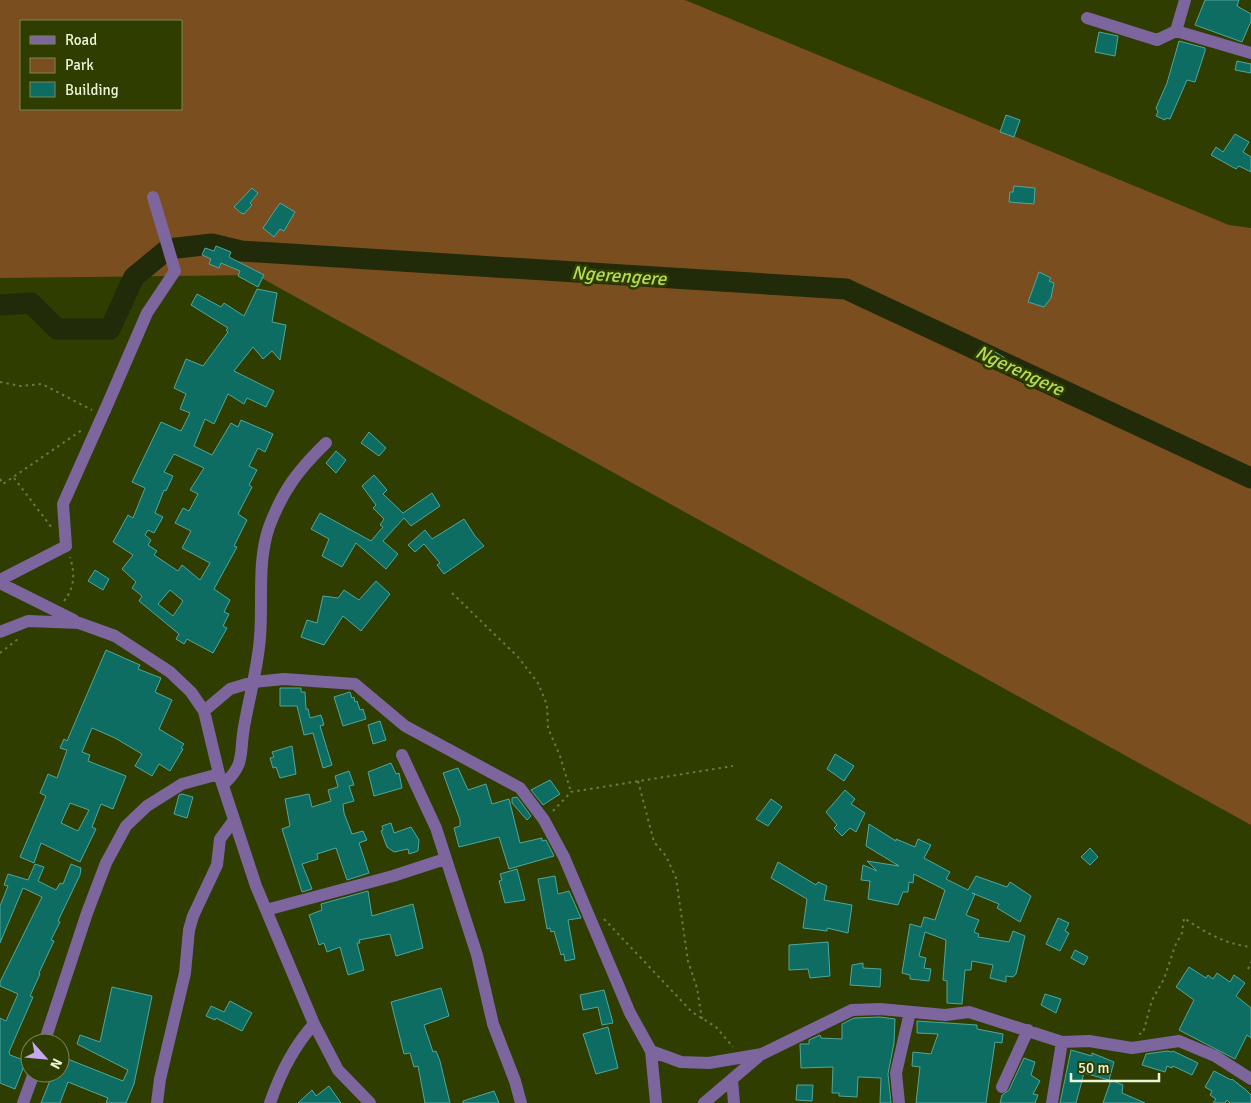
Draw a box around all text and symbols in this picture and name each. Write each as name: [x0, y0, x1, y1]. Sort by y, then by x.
legend: [20, 20, 182, 110]
text: Road: [65, 31, 97, 49]
text: Park: [65, 56, 94, 74]
text: Building: [65, 81, 119, 99]
water label: Ngerengere: [571, 261, 668, 291]
water label: Ngerengere: [972, 340, 1069, 402]
north arrow: [20, 1033, 70, 1083]
scale bar: [1071, 1050, 1158, 1082]
text: N: [46, 1055, 66, 1072]
text: 50 m: [1078, 1059, 1109, 1077]

